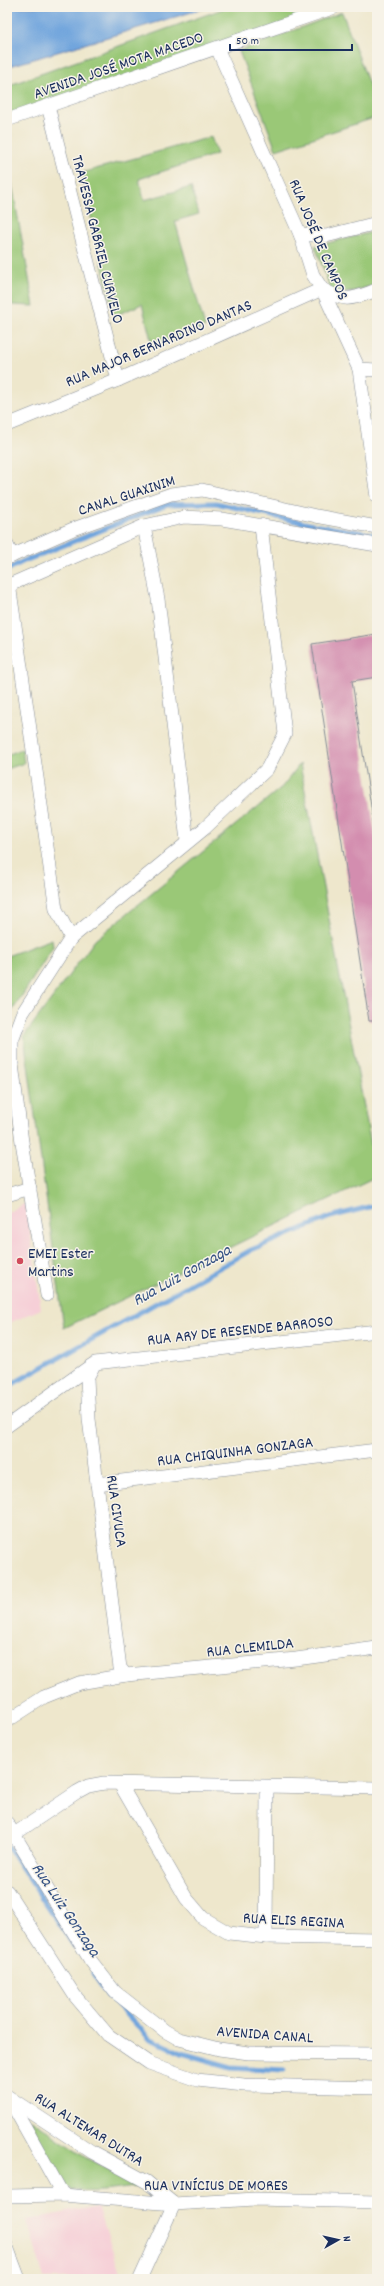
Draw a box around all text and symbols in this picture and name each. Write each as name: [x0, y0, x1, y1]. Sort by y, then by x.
street label: AVENIDA JOSÉ MOTA MACEDO: [31, 26, 207, 106]
scale bar: [230, 26, 352, 52]
text: 50 m: [236, 33, 259, 50]
street label: TRAVESSA GABRIEL CURVELO: [64, 153, 129, 326]
street label: RUA JOSÉ DE CAMPOS: [282, 176, 354, 304]
street label: RUA MAJOR BERNARDINO DANTAS: [62, 295, 256, 394]
street label: CANAL GUAXINIM: [75, 470, 178, 523]
water label: Rua Luiz Gonzaga: [129, 1239, 237, 1314]
place label: EMEI Ester Martins: [28, 1243, 93, 1284]
marker: EMEI Ester Martins: [15, 1256, 25, 1266]
street label: RUA ARY DE RESENDE BARROSO: [146, 1310, 334, 1353]
street label: RUA CHIQUINHA GONZAGA: [156, 1431, 315, 1473]
street label: RUA CIVUCA: [99, 1474, 132, 1549]
street label: RUA CLEMILDA: [206, 1632, 295, 1664]
water label: Rua Luiz Gonzaga: [24, 1859, 106, 1963]
street label: RUA ELIS REGINA: [242, 1907, 346, 1936]
street label: AVENIDA CANAL: [216, 2021, 314, 2050]
street label: RUA ALTEMAR DUTRA: [29, 2087, 148, 2173]
street label: RUA VINÍCIUS DE MORES: [144, 2175, 288, 2198]
north arrow: [318, 2220, 358, 2260]
text: N: [338, 2235, 354, 2243]

